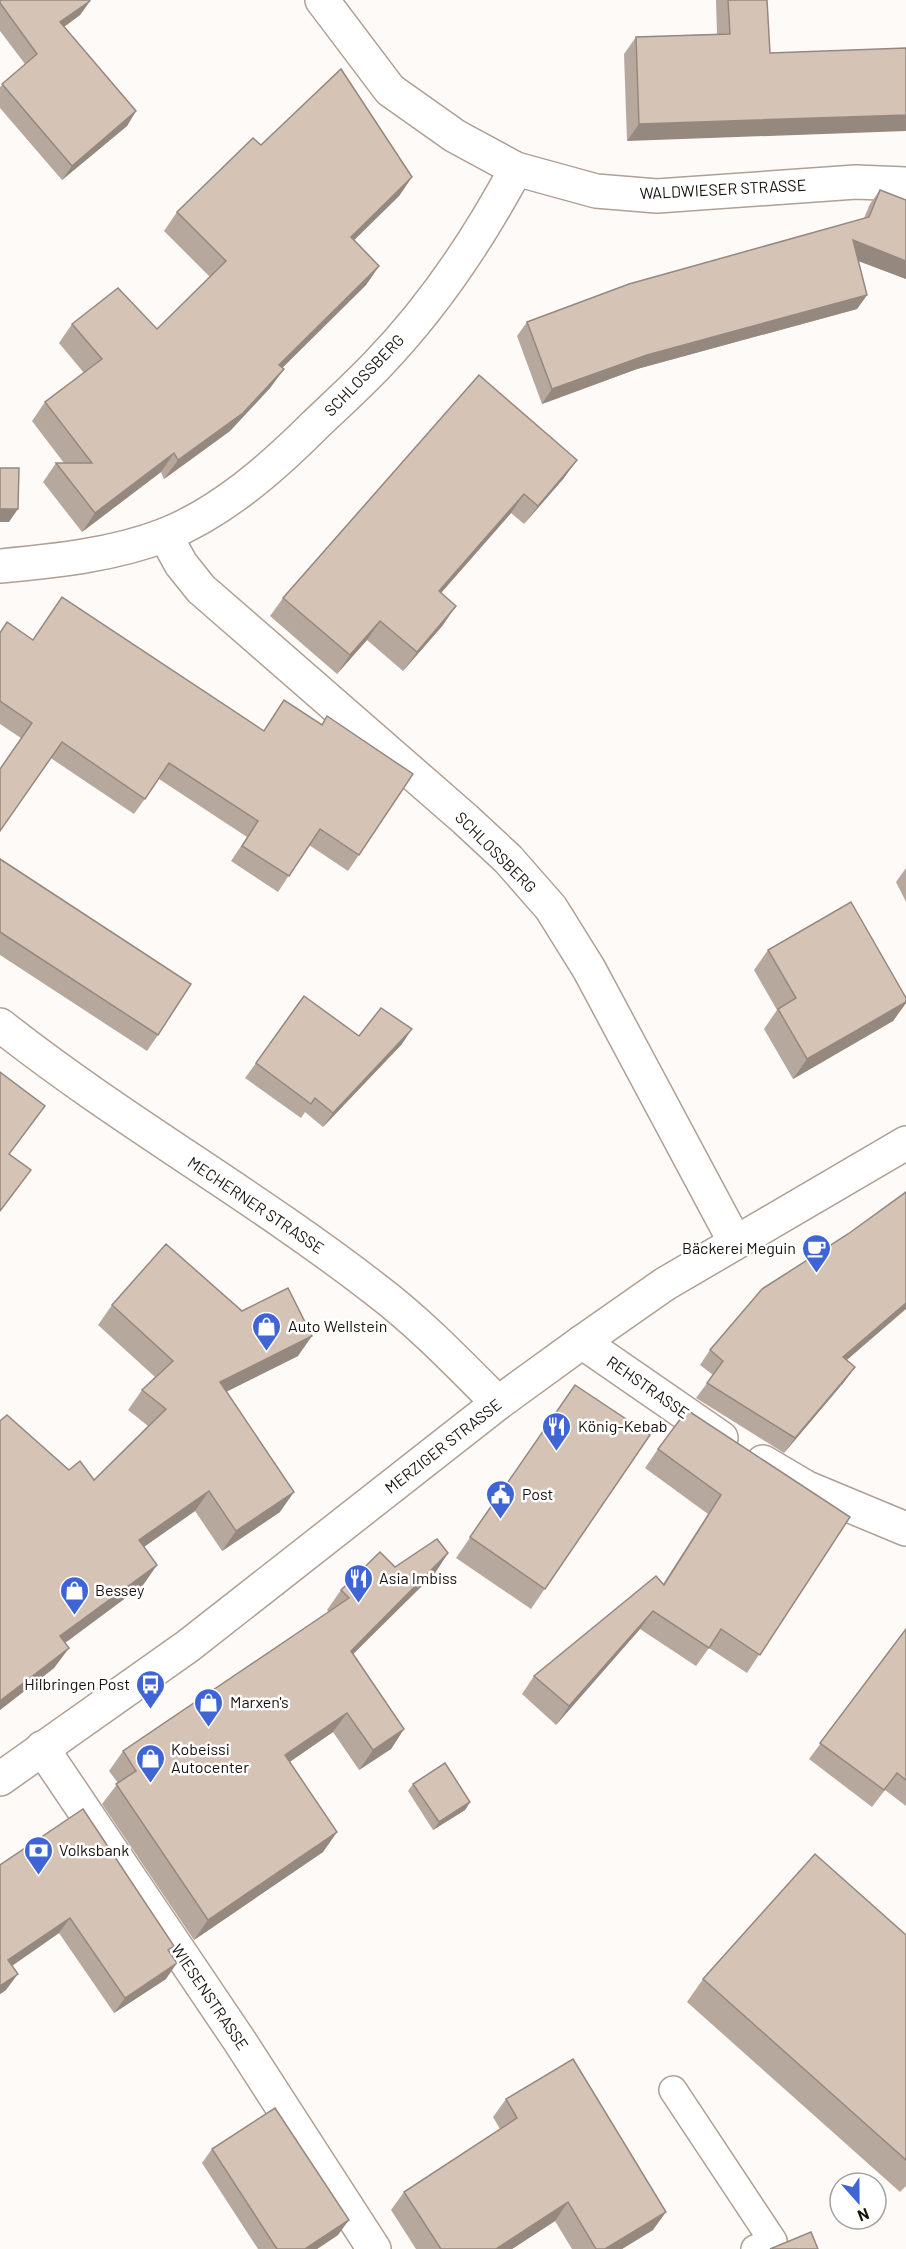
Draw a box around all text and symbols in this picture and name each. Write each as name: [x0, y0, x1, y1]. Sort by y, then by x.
street label: WALDWIESER STRASSE: [639, 175, 807, 202]
street label: SCHLOSSBERG: [320, 330, 407, 420]
street label: SCHLOSSBERG: [452, 807, 541, 896]
street label: MECHERNER STRASSE: [185, 1152, 328, 1257]
cafe icon: Bäckerei Meguin: [801, 1232, 833, 1274]
place label: Bäckerei Meguin: [682, 1238, 796, 1257]
shop icon: Auto Wellstein: [251, 1310, 283, 1352]
place label: Auto Wellstein: [288, 1316, 387, 1335]
street label: REHSTRASSE: [604, 1351, 693, 1422]
street label: MERZIGER STRASSE: [381, 1394, 505, 1497]
restaurant icon: König-Kebab: [541, 1410, 573, 1452]
place label: König-Kebab: [578, 1416, 667, 1435]
public building icon: Post: [485, 1478, 517, 1520]
place label: Post: [522, 1484, 553, 1503]
restaurant icon: Asia Imbiss: [342, 1562, 374, 1604]
place label: Asia Imbiss: [379, 1568, 457, 1587]
shop icon: Bessey: [58, 1574, 90, 1616]
place label: Bessey: [95, 1580, 145, 1599]
bus stop icon: Hilbringen Post: [135, 1668, 167, 1710]
place label: Hilbringen Post: [24, 1674, 130, 1693]
shop icon: Marxen's: [193, 1686, 225, 1728]
place label: Marxen's: [230, 1692, 289, 1711]
place label: Kobeissi Autocenter: [171, 1739, 249, 1776]
shop icon: Kobeissi Autocenter: [134, 1742, 166, 1784]
bank icon: Volksbank: [22, 1834, 54, 1876]
place label: Volksbank: [59, 1840, 129, 1859]
street label: WIESENSTRASSE: [168, 1940, 253, 2053]
north arrow: [828, 2171, 888, 2231]
text: N: [855, 2205, 872, 2226]

